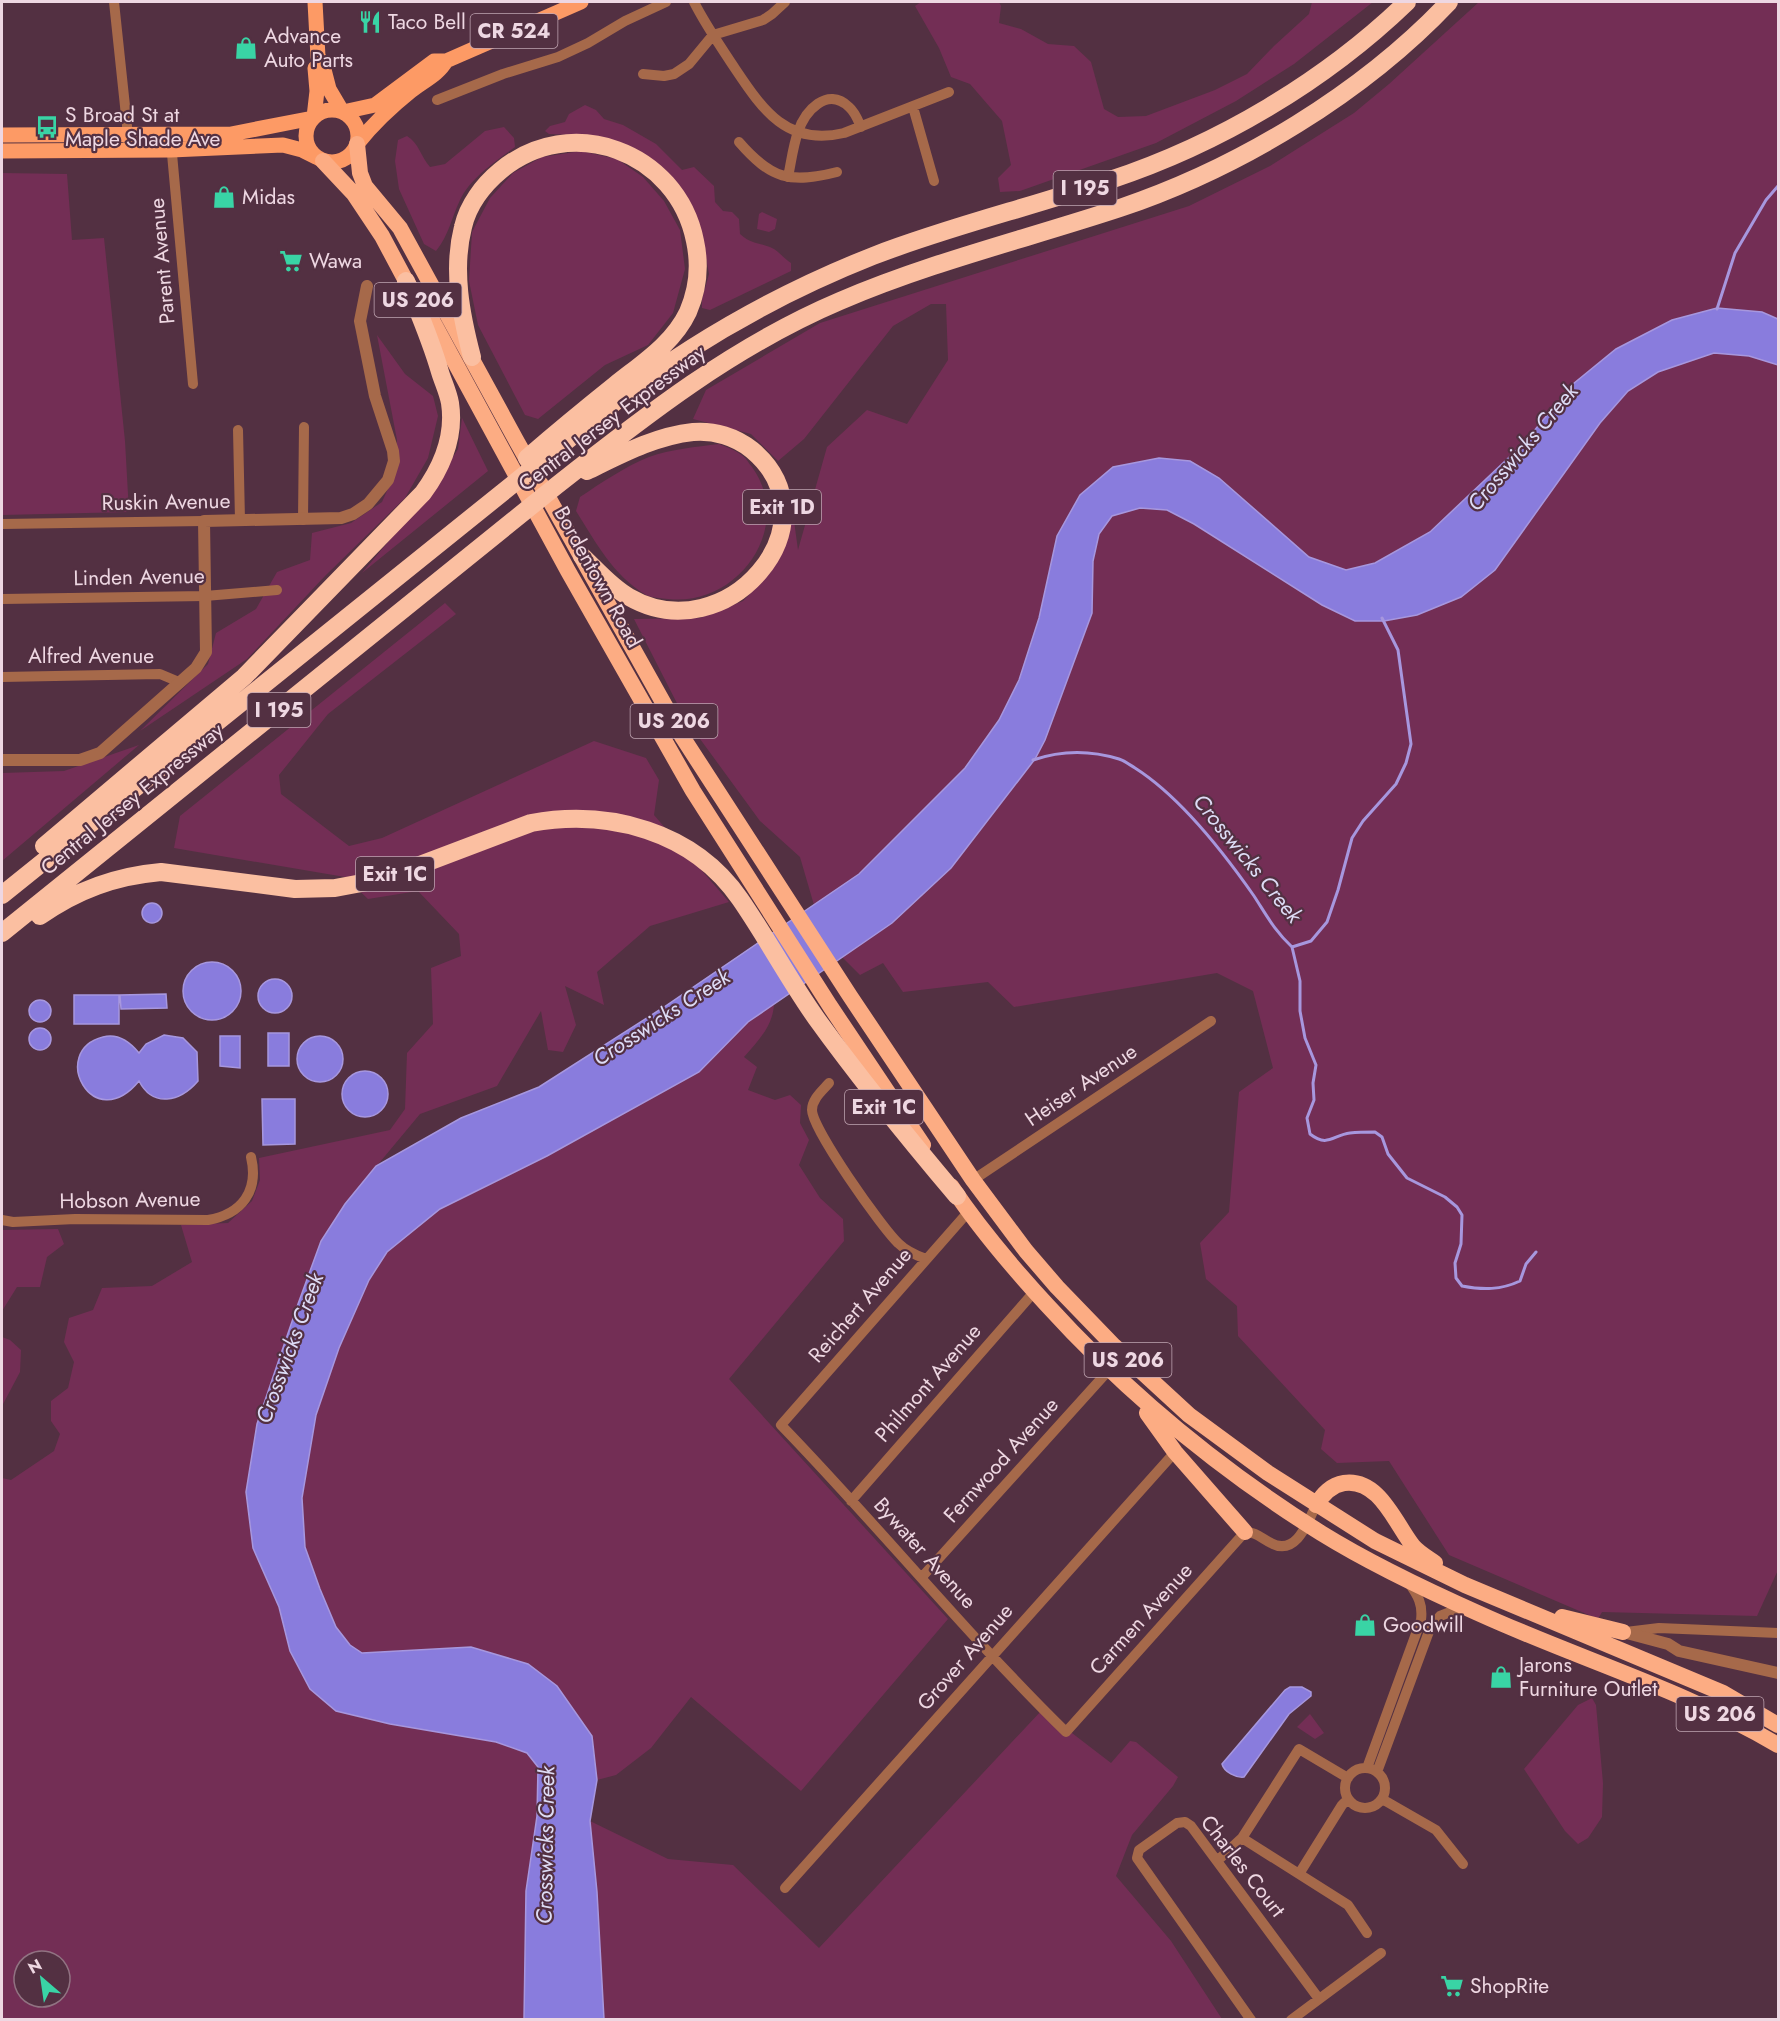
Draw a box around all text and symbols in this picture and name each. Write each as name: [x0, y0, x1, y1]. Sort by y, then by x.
place label: Taco Bell: [388, 7, 466, 37]
restaurant icon: Taco Bell: [357, 9, 383, 35]
road number: CR 524: [470, 14, 558, 48]
place label: Advance Auto Parts: [264, 21, 353, 75]
shop icon: Advance Auto Parts: [233, 35, 259, 61]
place label: S Broad St at Maple Shade Ave: [65, 100, 220, 154]
bus stop icon: S Broad St at Maple Shade Ave: [34, 114, 60, 140]
road number: I 195: [1054, 171, 1116, 205]
place label: Midas: [242, 182, 295, 212]
shop icon: Midas: [211, 184, 237, 210]
street label: Parent Avenue: [142, 197, 182, 325]
place label: Wawa: [309, 246, 362, 276]
supermarket icon: Wawa: [278, 248, 304, 274]
road number: US 206: [374, 283, 462, 317]
street label: Central Jersey Expressway: [512, 337, 713, 498]
water label: Crosswicks Creek: [1459, 375, 1586, 518]
street label: Ruskin Avenue: [101, 486, 231, 518]
road number: Exit 1D: [743, 490, 821, 524]
street label: Bordentown Road: [547, 501, 649, 653]
street label: Linden Avenue: [73, 561, 205, 593]
street label: Alfred Avenue: [28, 641, 154, 671]
road number: I 195: [248, 693, 310, 727]
road number: US 206: [630, 704, 718, 738]
street label: Central Jersey Expressway: [34, 715, 230, 882]
water label: Crosswicks Creek: [1186, 786, 1311, 931]
road number: Exit 1C: [356, 857, 434, 891]
water label: Crosswicks Creek: [586, 960, 737, 1074]
street label: Heiser Avenue: [1019, 1036, 1143, 1134]
road number: Exit 1C: [845, 1090, 923, 1124]
street label: Hobson Avenue: [59, 1184, 201, 1216]
street label: Reichert Avenue: [801, 1241, 919, 1369]
water label: Crosswicks Creek: [247, 1267, 332, 1428]
street label: Philmont Avenue: [868, 1317, 988, 1449]
road number: US 206: [1084, 1343, 1172, 1377]
street label: Fernwood Avenue: [937, 1391, 1066, 1529]
street label: Bywater Avenue: [867, 1491, 983, 1615]
street label: Carmen Avenue: [1082, 1556, 1200, 1682]
street label: Grover Avenue: [910, 1597, 1020, 1717]
place label: Goodwill: [1383, 1610, 1464, 1640]
shop icon: Goodwill: [1352, 1612, 1378, 1638]
place label: Jarons Furniture Outlet: [1516, 1650, 1657, 1704]
shop icon: Jarons Furniture Outlet: [1488, 1664, 1514, 1690]
road number: US 206: [1676, 1697, 1764, 1731]
water label: Crosswicks Creek: [528, 1764, 562, 1924]
street label: Charles Court: [1194, 1809, 1292, 1923]
north arrow: [12, 1949, 72, 2009]
text: N: [24, 1953, 46, 1979]
place label: ShopRite: [1470, 1971, 1549, 2001]
supermarket icon: ShopRite: [1439, 1973, 1465, 1999]

